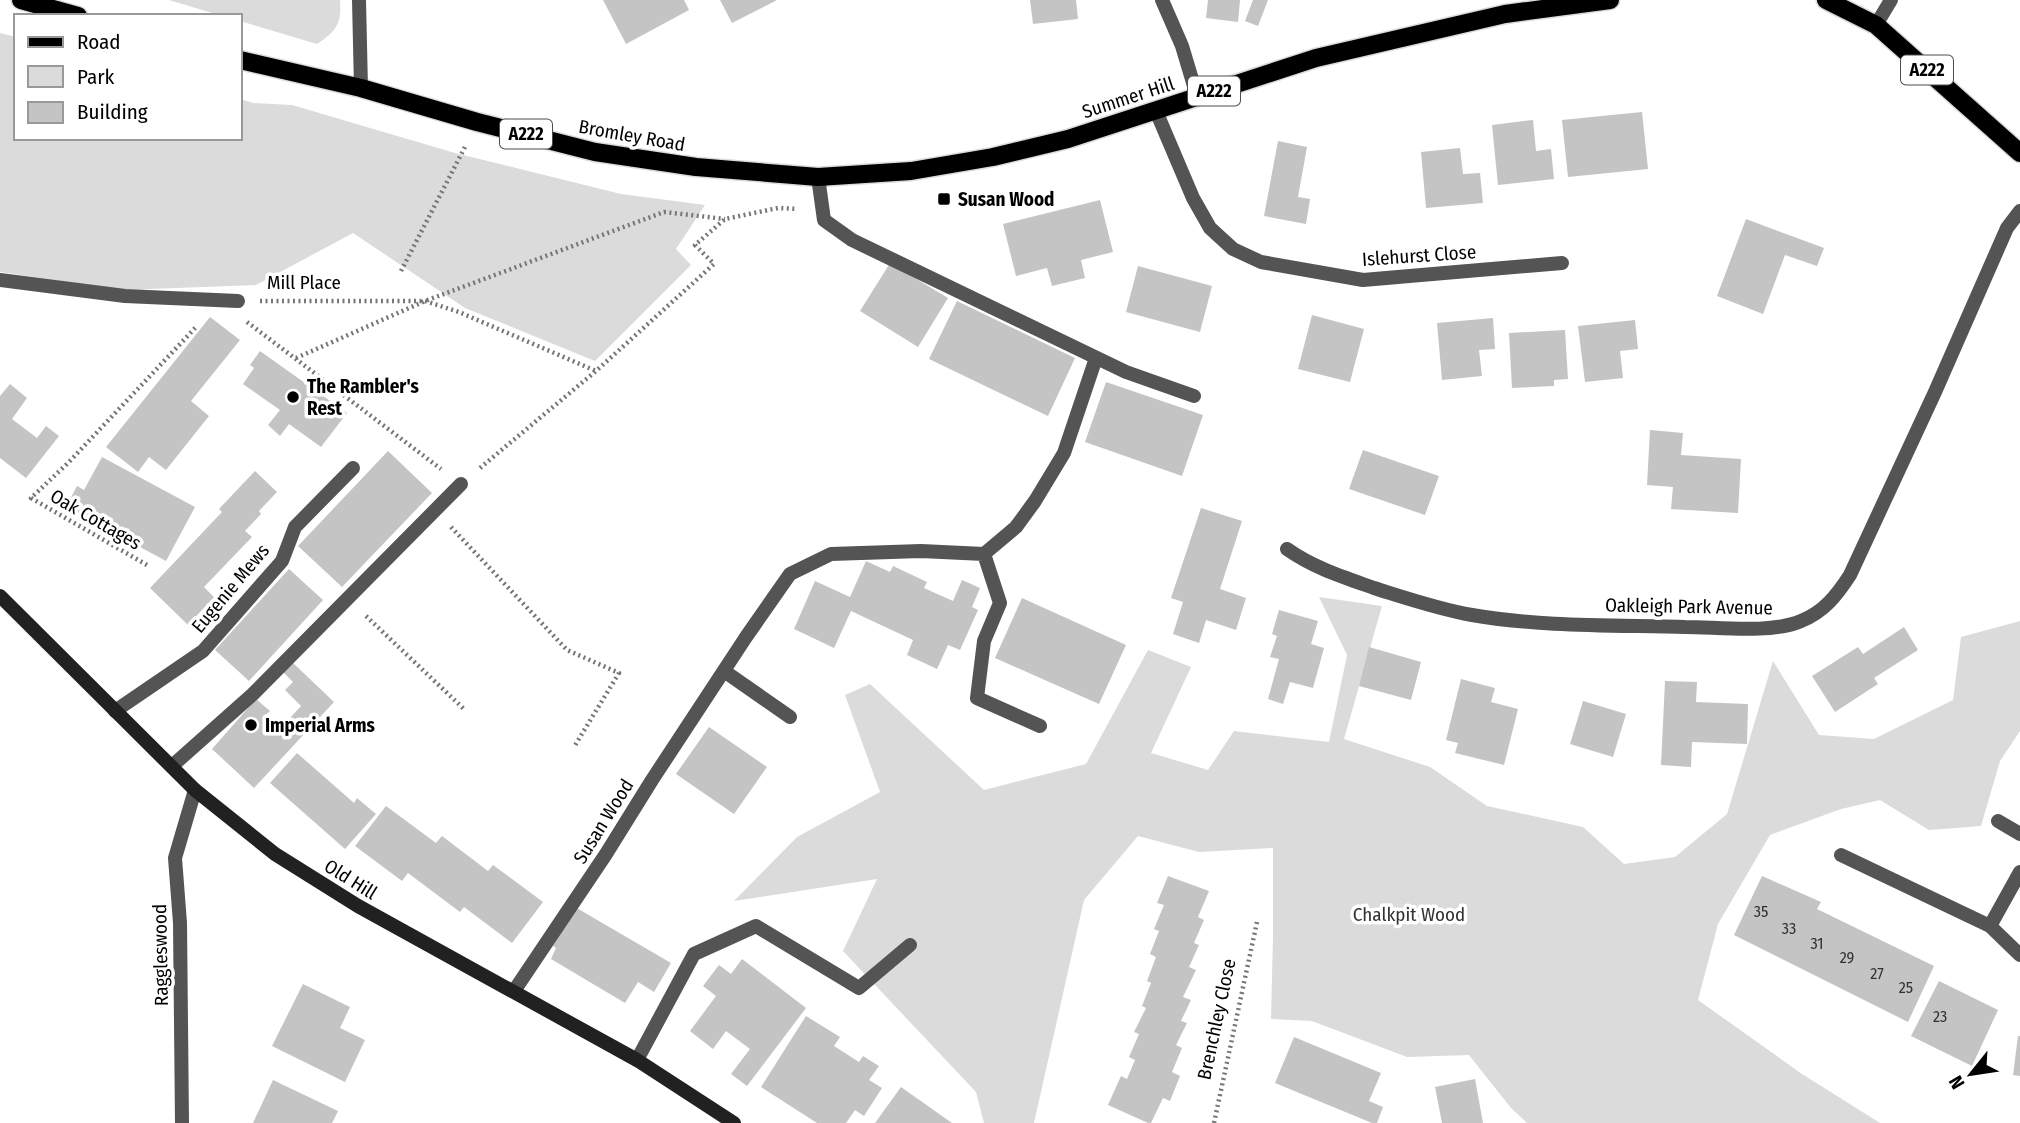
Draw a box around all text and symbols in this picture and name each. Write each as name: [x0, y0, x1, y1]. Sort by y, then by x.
legend: [14, 14, 242, 140]
text: Road: [77, 29, 121, 55]
road number: A222: [1901, 56, 1953, 84]
text: Park: [77, 64, 115, 90]
street label: Summer Hill: [1079, 72, 1177, 123]
road number: A222: [1188, 76, 1240, 106]
text: Building: [77, 99, 148, 125]
street label: Bromley Road: [577, 115, 687, 156]
road number: A222: [500, 119, 552, 148]
place label: Susan Wood: [958, 188, 1054, 211]
marker: Susan Wood: [936, 191, 952, 207]
street label: Islehurst Close: [1361, 240, 1477, 271]
street label: Mill Place: [267, 271, 341, 294]
place label: The Rambler's Rest: [307, 375, 419, 420]
marker: The Rambler's Rest: [285, 389, 301, 405]
street label: Oak Cottages: [46, 484, 145, 555]
street label: Eugenie Mews: [187, 539, 274, 637]
street label: Oakleigh Park Avenue: [1605, 594, 1773, 619]
place label: Imperial Arms: [265, 714, 376, 737]
marker: Imperial Arms: [243, 717, 259, 733]
street label: Susan Wood: [568, 775, 638, 868]
street label: Old Hill: [320, 854, 381, 905]
house number: 35: [1754, 902, 1768, 921]
park label: Chalkpit Wood: [1353, 903, 1465, 926]
street label: Raggleswood: [148, 904, 173, 1006]
house number: 33: [1782, 919, 1796, 938]
house number: 31: [1810, 934, 1824, 953]
house number: 29: [1840, 948, 1855, 967]
street label: Brenchley Close: [1192, 957, 1241, 1082]
house number: 27: [1870, 964, 1884, 983]
house number: 25: [1899, 978, 1913, 997]
house number: 23: [1933, 1007, 1947, 1026]
north arrow: [1936, 1039, 2006, 1109]
text: N: [1944, 1072, 1970, 1093]

